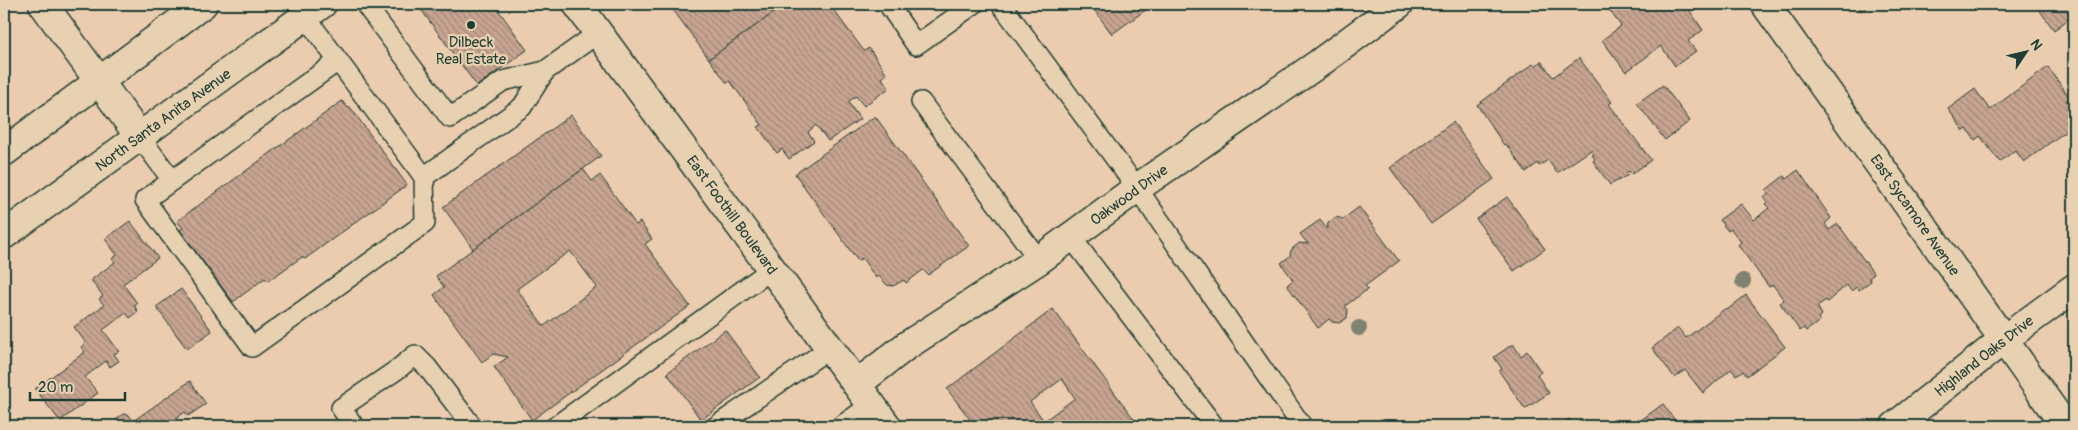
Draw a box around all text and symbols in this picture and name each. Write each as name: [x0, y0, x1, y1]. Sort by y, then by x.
marker: Dilbeck Real Estate: [465, 19, 477, 31]
north arrow: [2000, 28, 2050, 78]
place label: Dilbeck Real Estate: [436, 33, 507, 69]
text: N: [2027, 36, 2046, 54]
street label: North Santa Anita Avenue: [92, 64, 235, 176]
street label: East Sycamore Avenue: [1866, 151, 1964, 280]
street label: East Foothill Boulevard: [682, 152, 781, 279]
street label: Oakwood Drive: [1087, 160, 1172, 230]
street label: Highland Oaks Drive: [1931, 311, 2038, 401]
scale bar: [30, 370, 125, 402]
text: 20 m: [38, 378, 73, 397]

